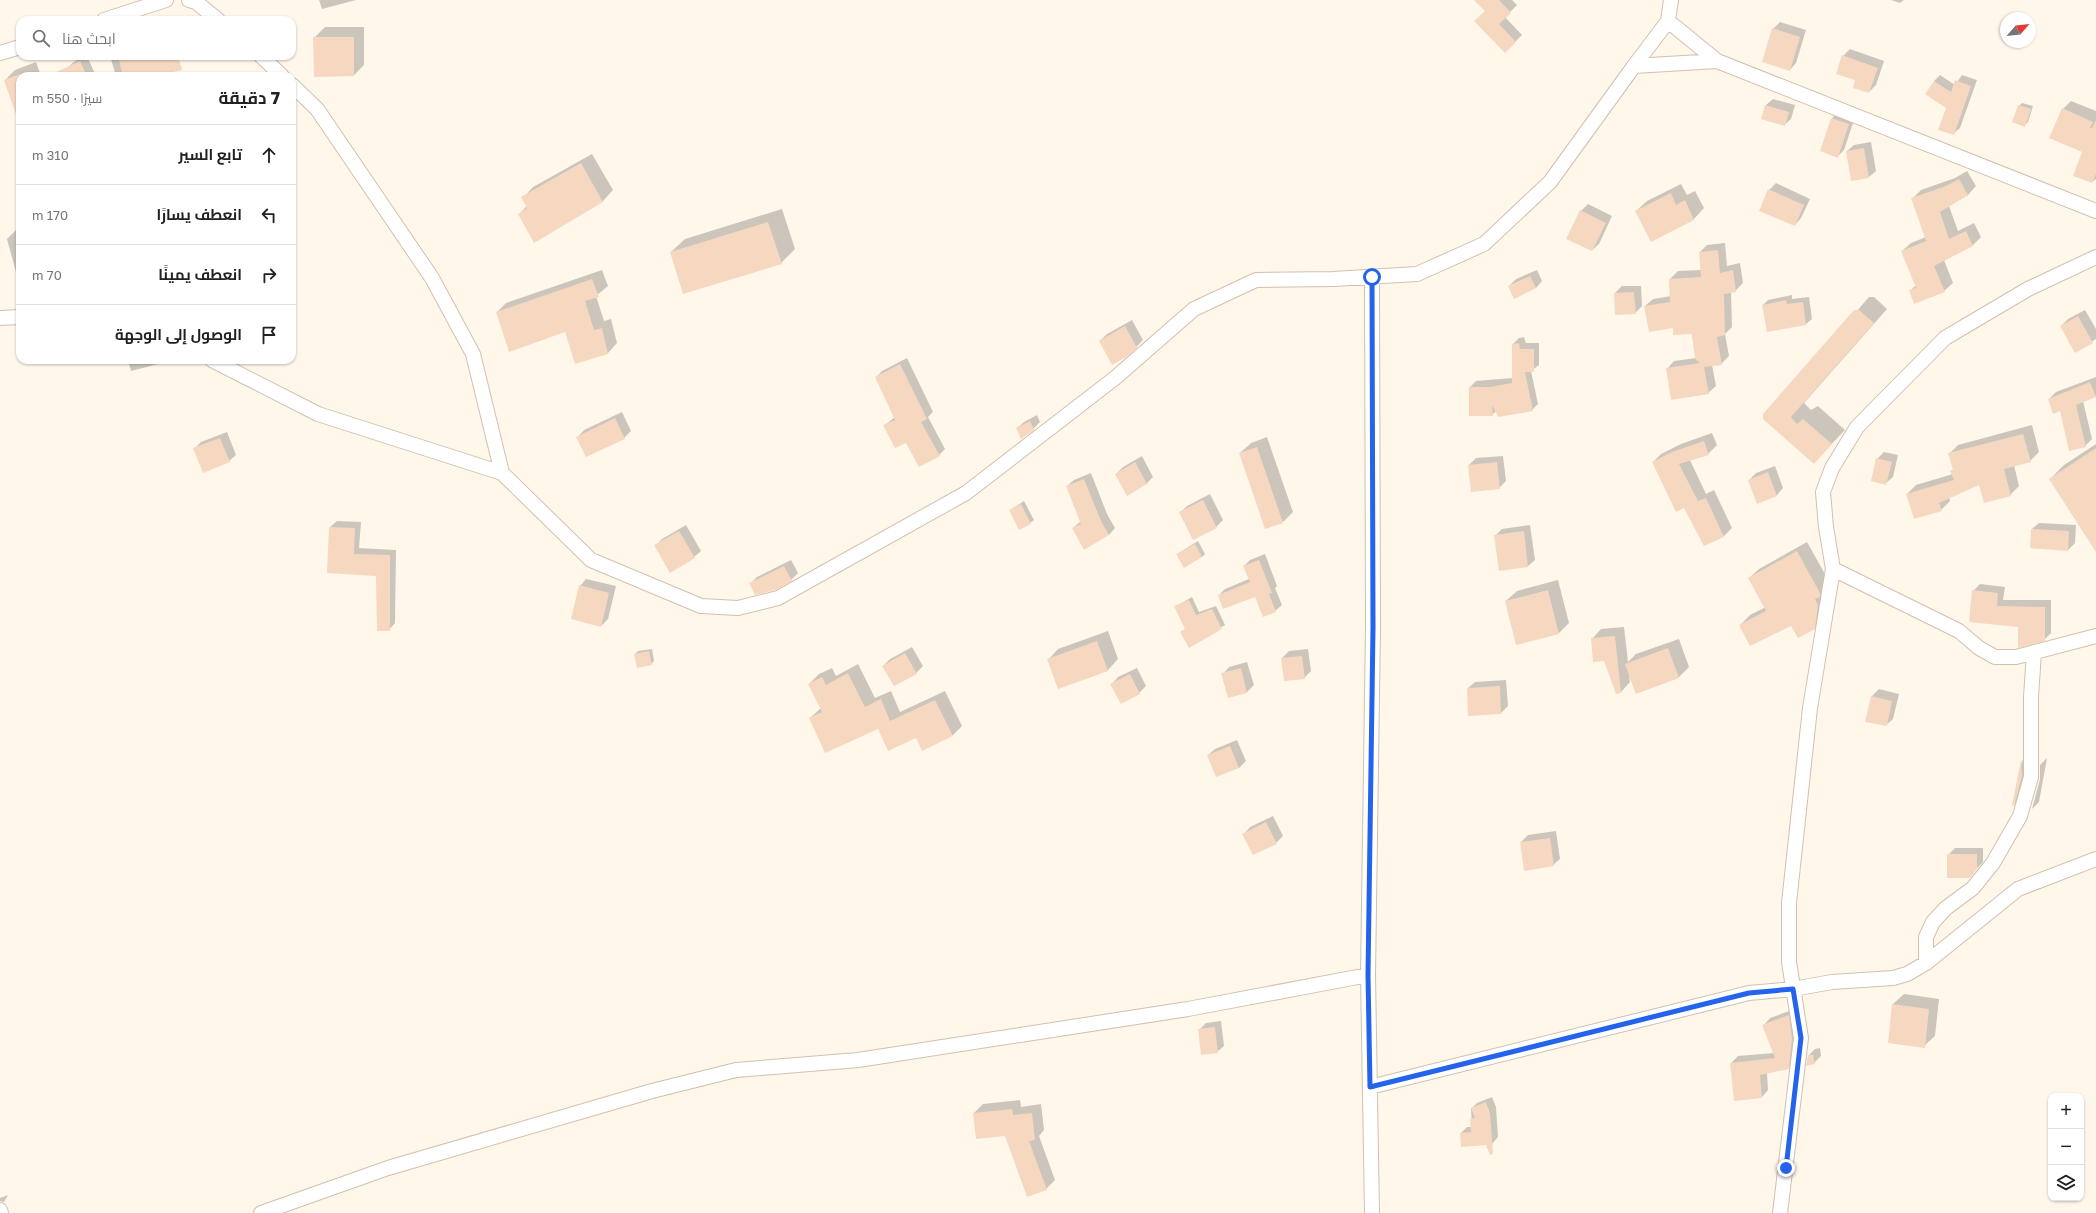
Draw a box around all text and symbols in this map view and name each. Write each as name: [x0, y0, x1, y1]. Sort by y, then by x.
north arrow: [2000, 12, 2036, 48]
search box: [16, 16, 296, 60]
icon: search: [30, 27, 52, 49]
text: ابحث هنا: [62, 29, 116, 47]
text: 7 دقيقة: [218, 87, 280, 108]
text: سيرًا · 550 m: [32, 90, 102, 106]
icon: ahead: [258, 144, 280, 166]
text: تابع السير: [179, 145, 242, 163]
text: 310 m: [32, 147, 69, 163]
icon: left: [258, 204, 280, 226]
text: انعطف يسارًا: [156, 205, 242, 223]
text: 170 m: [32, 207, 68, 223]
icon: right: [258, 264, 280, 286]
text: انعطف يمينًا: [158, 265, 242, 283]
text: 70 m: [32, 267, 62, 283]
route start: [1363, 268, 1381, 286]
icon: arrive: [258, 324, 280, 346]
text: الوصول إلى الوجهة: [115, 325, 242, 343]
map controls: [2048, 1093, 2084, 1201]
button: +: [2048, 1093, 2084, 1129]
button: −: [2048, 1129, 2084, 1165]
route end: [1777, 1159, 1795, 1177]
button: layers: [2048, 1165, 2084, 1201]

